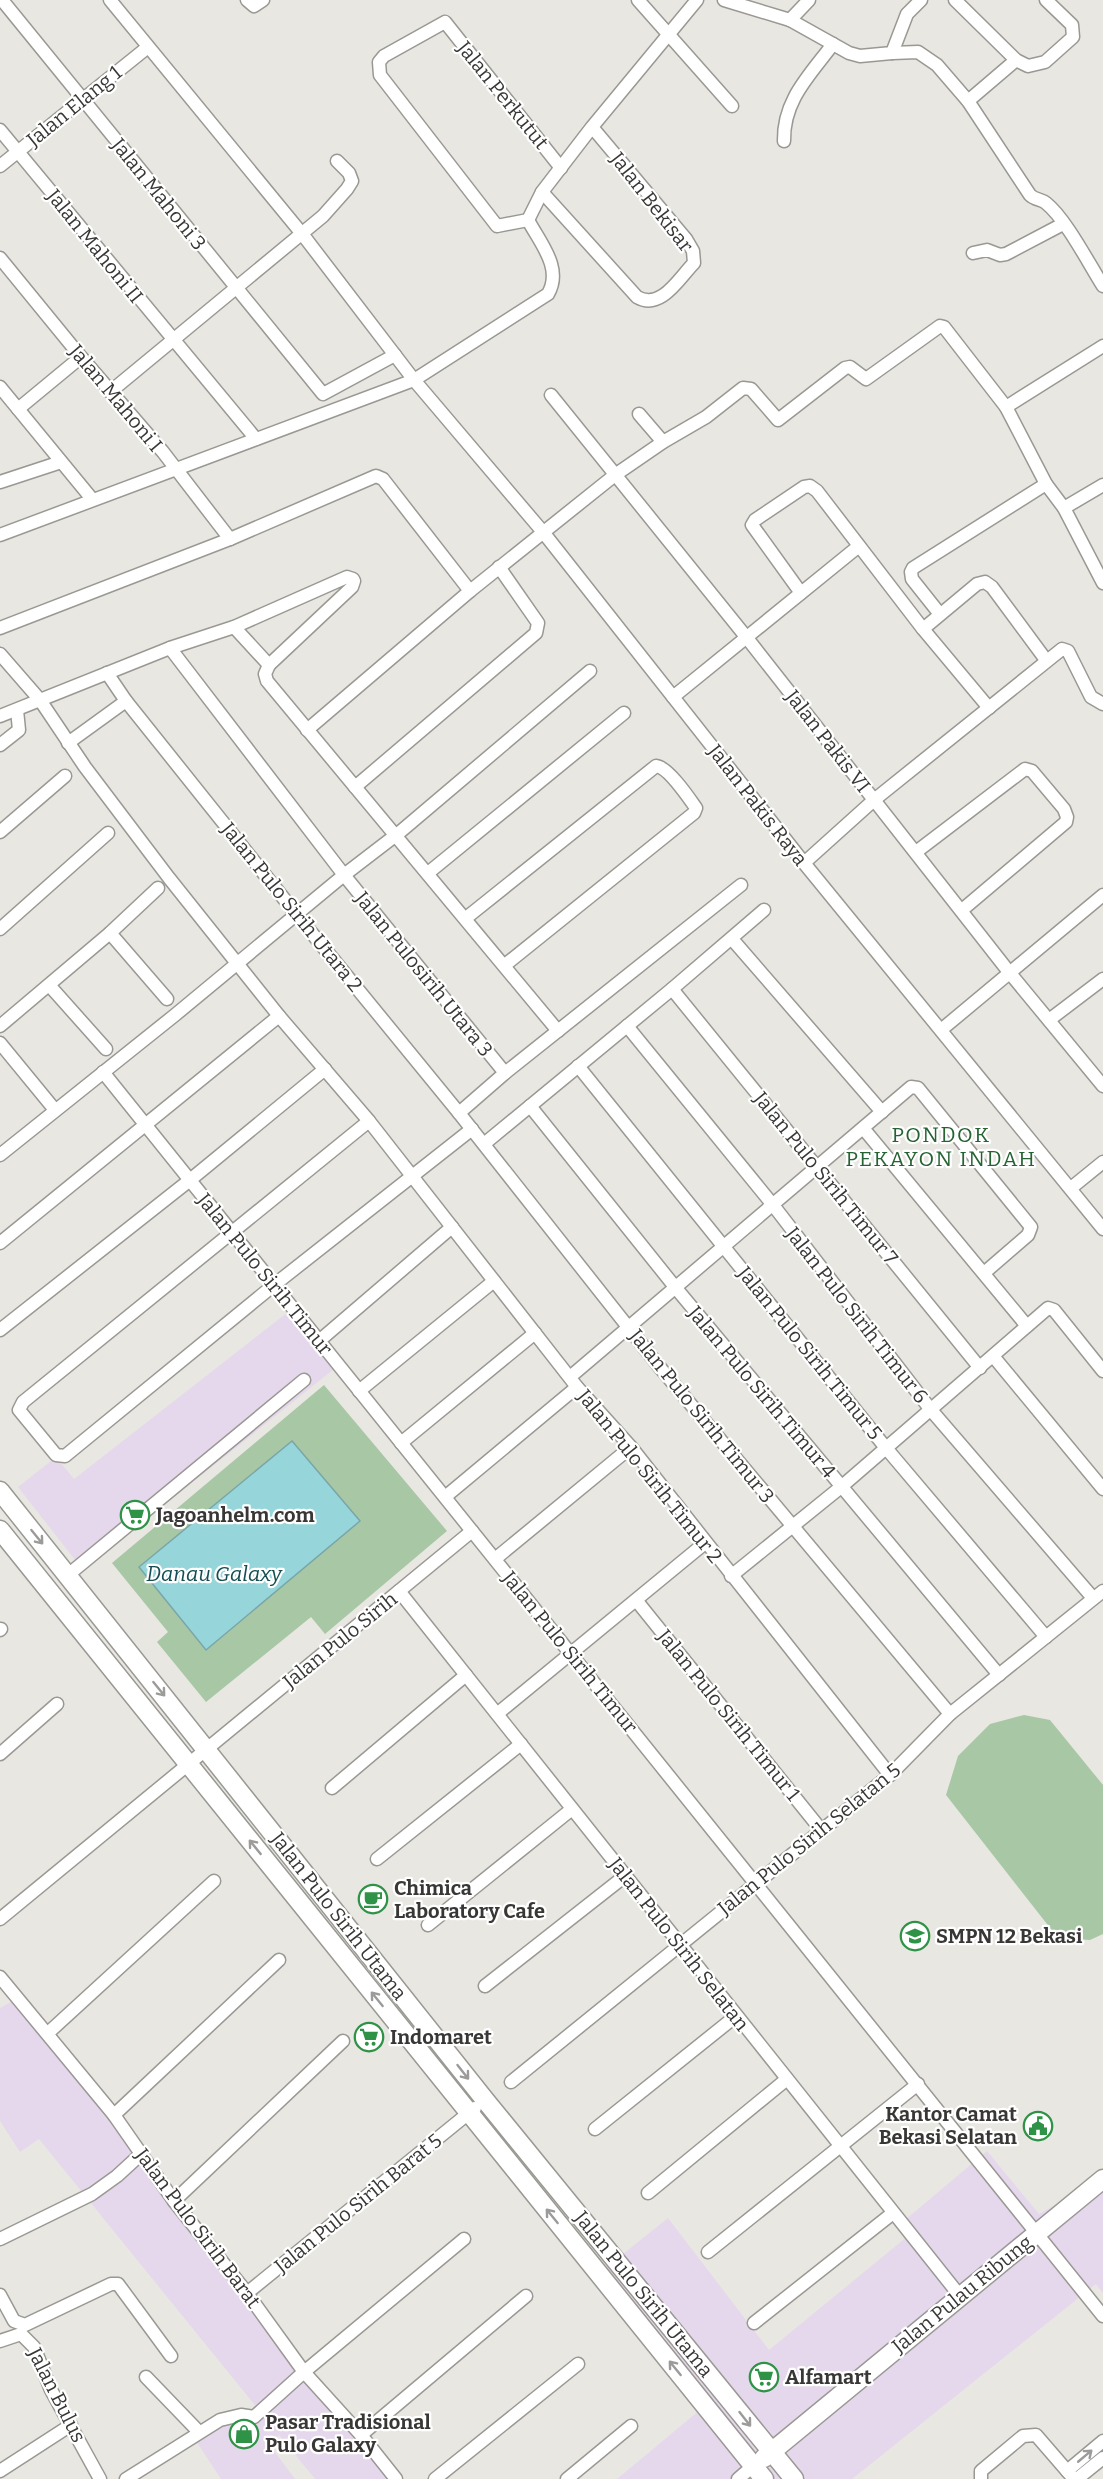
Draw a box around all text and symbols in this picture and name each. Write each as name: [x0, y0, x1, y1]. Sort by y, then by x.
street label: Jalan Perkutut: [452, 36, 554, 154]
street label: Jalan Elang 1: [21, 60, 126, 152]
street label: Jalan Mahoni 3: [106, 133, 211, 255]
street label: Jalan Bekisar: [605, 146, 699, 257]
street label: Jalan Mahoni II: [41, 184, 148, 308]
street label: Jalan Mahoni I: [64, 339, 168, 456]
street label: Jalan Pakis VI: [780, 684, 875, 797]
street label: Jalan Pakis Raya: [703, 739, 813, 871]
street label: Jalan Pulo Sirih Utara 2: [216, 817, 368, 996]
street label: Jalan Pulosirih Utara 3: [349, 886, 498, 1061]
street label: Jalan Pulo Sirih Timur 7: [748, 1086, 903, 1269]
district label: PONDOK PEKAYON INDAH: [846, 1122, 1036, 1172]
street label: Jalan Pulo Sirih Timur: [192, 1187, 338, 1360]
street label: Jalan Pulo Sirih Timur 6: [780, 1221, 933, 1408]
street label: Jalan Pulo Sirih Timur 5: [732, 1261, 887, 1444]
street label: Jalan Pulo Sirih Timur 4: [682, 1300, 841, 1483]
street label: Jalan Pulo Sirih Timur 3: [624, 1323, 780, 1508]
street label: Jalan Pulo Sirih Timur 2: [572, 1384, 727, 1568]
supermarket icon: Jagoanhelm.com: [119, 1499, 151, 1531]
place label: Jagoanhelm.com: [155, 1503, 315, 1527]
one-way arrow: [30, 1529, 43, 1545]
water label: Danau Galaxy: [146, 1561, 283, 1587]
street label: Jalan Pulo Sirih Timur: [497, 1565, 643, 1738]
street label: Jalan Pulo Sirih: [277, 1586, 402, 1694]
street label: Jalan Pulo Sirih Timur 1: [652, 1624, 805, 1806]
one-way arrow: [153, 1680, 166, 1696]
street label: Jalan Pulo Sirih Selatan 5: [712, 1758, 905, 1921]
street label: Jalan Pulo Sirih Utama: [265, 1826, 412, 2005]
one-way arrow: [249, 1839, 262, 1855]
street label: Jalan Pulo Sirih Selatan: [603, 1852, 754, 2036]
place label: Chimica Laboratory Cafe: [394, 1876, 545, 1923]
cafe icon: Chimica Laboratory Cafe: [357, 1883, 389, 1915]
school or university icon: SMPN 12 Bekasi: [899, 1920, 931, 1952]
place label: SMPN 12 Bekasi: [936, 1924, 1083, 1948]
one-way arrow: [370, 1991, 383, 2007]
supermarket icon: Indomaret: [353, 2021, 385, 2053]
place label: Indomaret: [390, 2025, 492, 2049]
one-way arrow: [456, 2064, 469, 2080]
place label: Kantor Camat Bekasi Selatan: [879, 2102, 1017, 2149]
public building icon: Kantor Camat Bekasi Selatan: [1022, 2110, 1054, 2142]
street label: Jalan Pulo Sirih Barat 5: [269, 2128, 446, 2278]
street label: Jalan Pulo Sirih Barat: [130, 2143, 266, 2313]
street label: Jalan Pulo Sirih Utama: [569, 2205, 718, 2382]
one-way arrow: [545, 2209, 559, 2224]
street label: Jalan Pulau Ribung: [886, 2230, 1037, 2359]
street label: Jalan Bulus: [22, 2343, 91, 2446]
one-way arrow: [668, 2360, 681, 2376]
supermarket icon: Alfamart: [748, 2361, 780, 2393]
place label: Alfamart: [785, 2365, 872, 2389]
place label: Pasar Tradisional Pulo Galaxy: [265, 2410, 431, 2457]
one-way arrow: [738, 2410, 751, 2426]
shop icon: Pasar Tradisional Pulo Galaxy: [228, 2418, 260, 2450]
one-way arrow: [1077, 2449, 1093, 2462]

